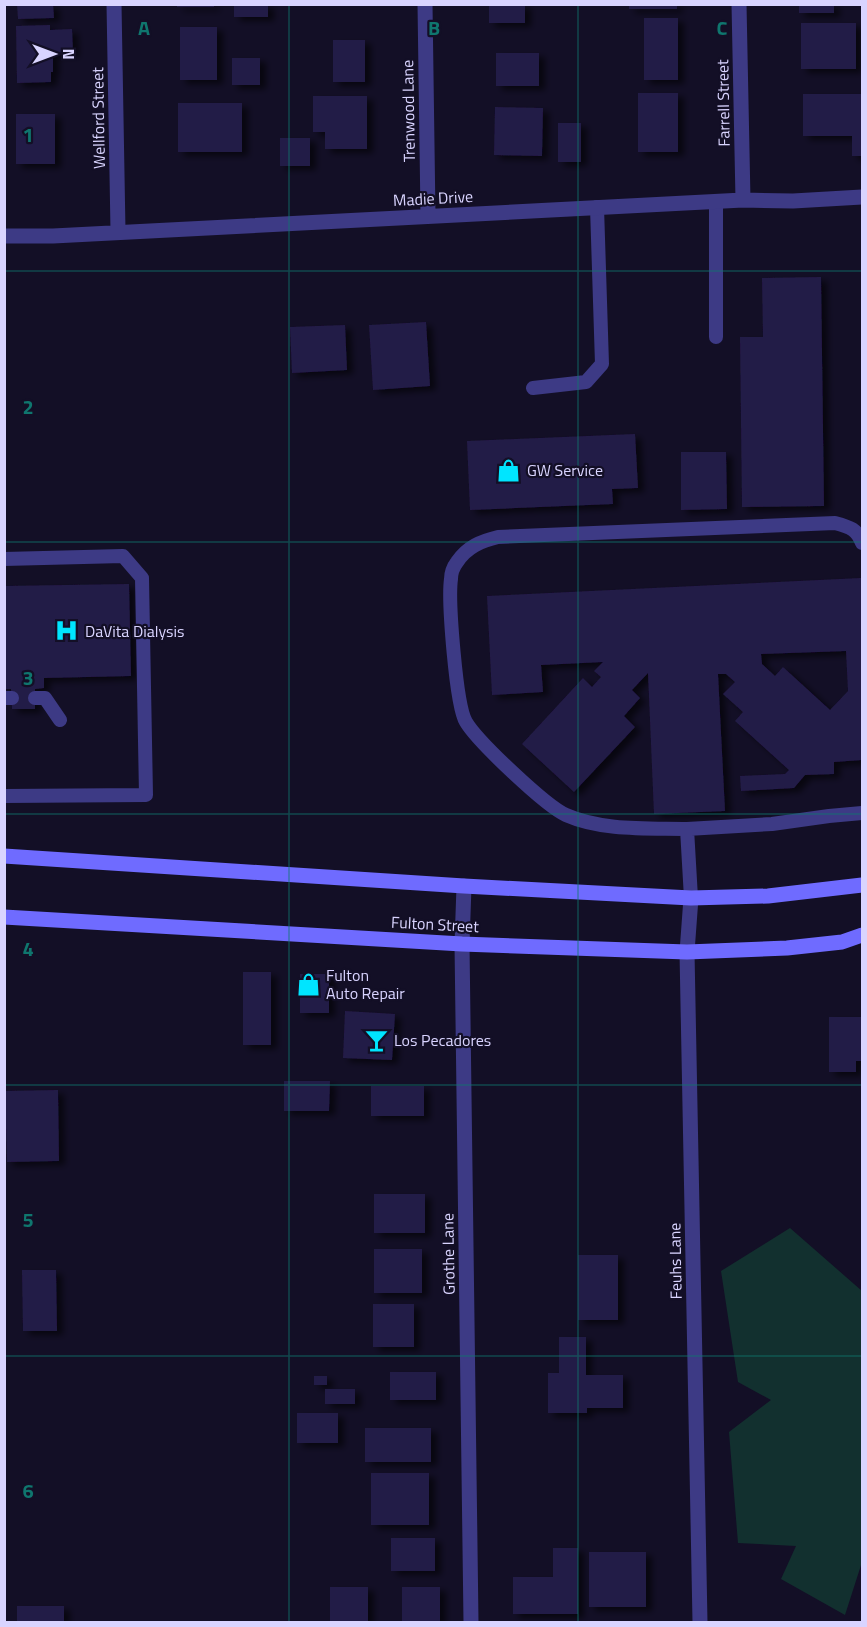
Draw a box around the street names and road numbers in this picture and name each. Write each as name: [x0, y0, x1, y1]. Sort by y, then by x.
street label: Farrell Street: [710, 59, 736, 147]
street label: Trenwood Lane: [395, 60, 421, 162]
street label: Wellford Street: [85, 67, 111, 169]
street label: Madie Drive: [392, 184, 474, 212]
street label: Fulton Street: [391, 910, 480, 938]
street label: Grothe Lane: [435, 1213, 461, 1295]
street label: Feuhs Lane: [662, 1222, 688, 1300]

